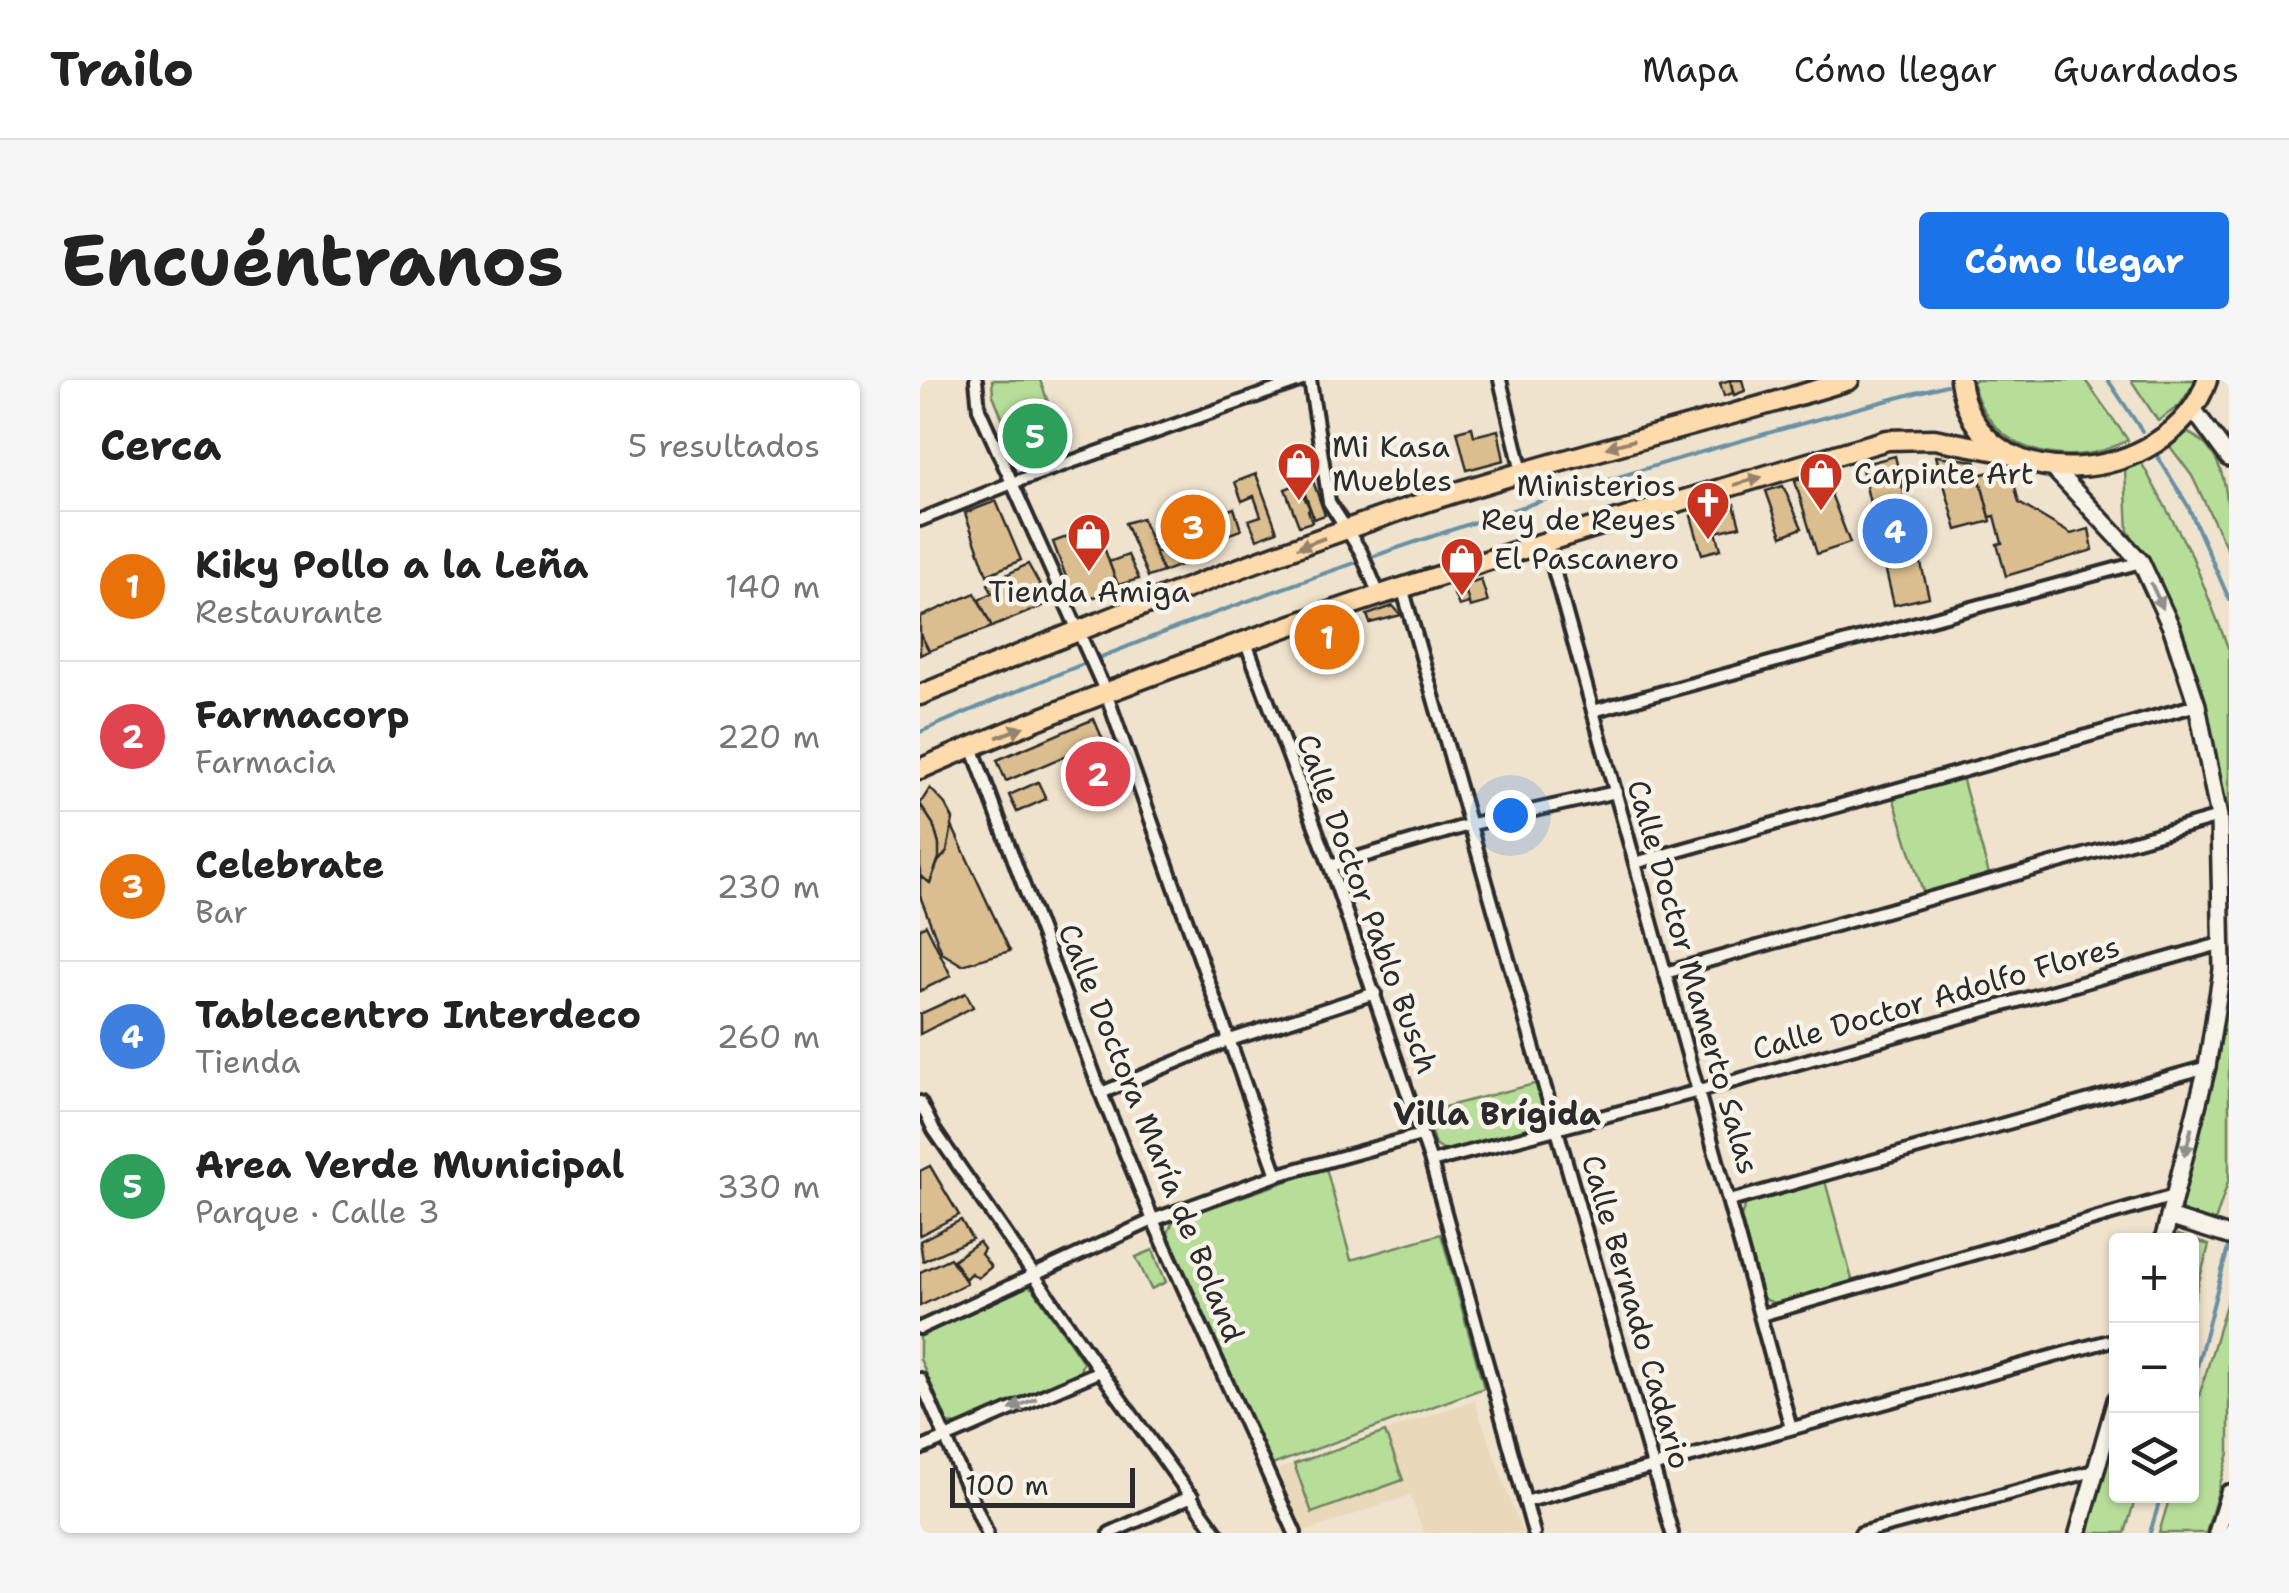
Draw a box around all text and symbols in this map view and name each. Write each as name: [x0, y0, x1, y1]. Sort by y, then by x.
text: Trailo: [50, 37, 194, 101]
text: Mapa: [1642, 46, 1739, 93]
text: Cómo llegar: [1794, 46, 1998, 93]
text: Guardados: [2053, 46, 2239, 93]
button: Cómo llegar: [1919, 212, 2229, 309]
text: Encuéntranos: [60, 214, 564, 307]
pin: 5: [1002, 398, 1068, 474]
text: Cerca: [100, 417, 221, 473]
text: 5 resultados: [628, 424, 820, 467]
place label: Mi Kasa Muebles: [1332, 426, 1452, 501]
one-way arrow: [1604, 437, 1635, 452]
shop icon: Mi Kasa Muebles: [1276, 441, 1322, 502]
shop icon: Carpinte Art: [1798, 451, 1844, 512]
place label: Carpinte Art: [1854, 453, 2034, 494]
place label: Ministerios Rey de Reyes: [1481, 465, 1676, 540]
one-way arrow: [1733, 473, 1764, 488]
church icon: Ministerios Rey de Reyes: [1685, 480, 1731, 541]
pin: 3: [1160, 490, 1226, 564]
pin: 4: [1862, 494, 1928, 568]
shop icon: Tienda Amiga: [1066, 512, 1112, 573]
one-way arrow: [1296, 536, 1326, 551]
shop icon: El Pascanero: [1439, 536, 1485, 597]
place label: El Pascanero: [1494, 538, 1679, 579]
text: Kiky Pollo a la Leña: [195, 539, 588, 590]
text: 1: [125, 565, 140, 608]
text: 140 m: [725, 565, 820, 608]
place label: Tienda Amiga: [988, 571, 1190, 612]
one-way arrow: [2148, 582, 2165, 611]
text: Restaurante: [195, 590, 383, 633]
pin: 1: [1294, 600, 1360, 674]
text: Farmacorp: [195, 689, 409, 740]
text: 2: [121, 715, 144, 758]
text: 220 m: [717, 715, 820, 758]
one-way arrow: [995, 723, 1025, 739]
street label: Calle Doctor Pablo Busch: [1287, 728, 1448, 1080]
pin: 2: [1066, 736, 1130, 812]
text: Farmacia: [195, 740, 336, 783]
street label: Calle Doctor Mamerto Salas: [1617, 775, 1769, 1179]
your location: [1485, 790, 1536, 841]
text: Celebrate: [195, 839, 384, 890]
text: 3: [121, 865, 144, 908]
text: 230 m: [717, 865, 820, 908]
text: Bar: [195, 890, 248, 933]
street label: Calle Doctora María de Boland: [1049, 917, 1254, 1348]
street label: Calle Doctor Adolfo Flores: [1748, 925, 2124, 1070]
text: Tablecentro Interdeco: [195, 989, 641, 1040]
text: 4: [121, 1015, 144, 1058]
text: 260 m: [717, 1015, 820, 1058]
text: Tienda: [195, 1040, 300, 1083]
district label: Villa Brígida: [1393, 1092, 1601, 1135]
one-way arrow: [2180, 1127, 2195, 1158]
text: Area Verde Municipal: [195, 1139, 624, 1190]
street label: Calle Bernado Cadario: [1572, 1150, 1701, 1474]
text: 5: [122, 1165, 143, 1208]
text: 330 m: [717, 1165, 820, 1208]
text: Parque · Calle 3: [195, 1190, 440, 1233]
map controls: [2109, 1233, 2199, 1503]
button: +: [2109, 1233, 2199, 1323]
button: −: [2109, 1323, 2199, 1413]
one-way arrow: [1008, 1396, 1038, 1412]
button: layers: [2109, 1413, 2199, 1503]
scale bar: [950, 1463, 1135, 1508]
text: 100 m: [965, 1466, 1049, 1504]

